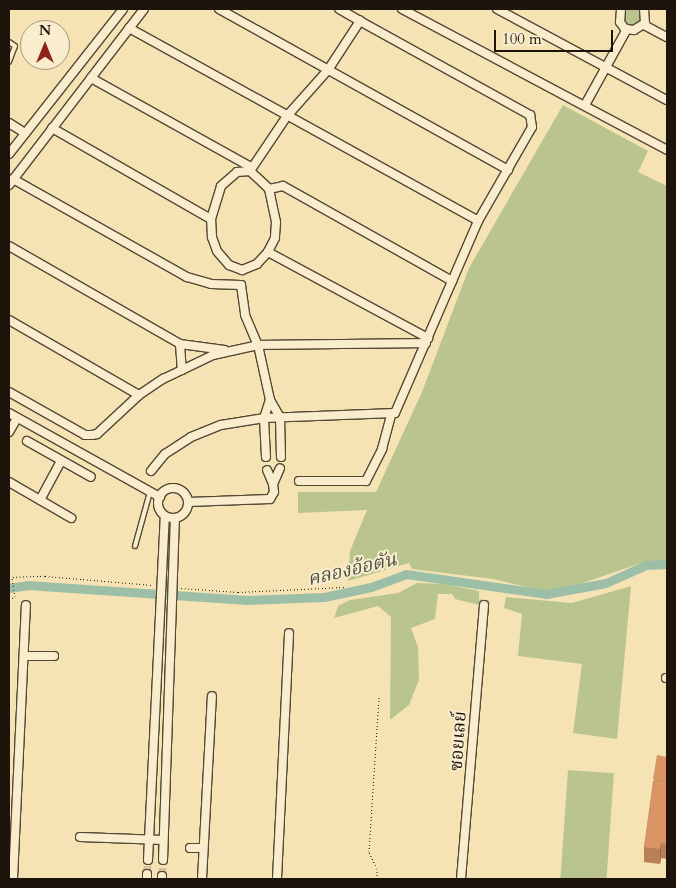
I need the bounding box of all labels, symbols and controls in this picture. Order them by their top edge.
north arrow [20,20,70,70]
scale bar [496,20,615,52]
text: N [39,21,51,40]
text: 100 m [502,29,542,49]
water label: คลองอ้อตัน [305,549,399,591]
street label: ซอยเลย์ [446,710,472,772]

